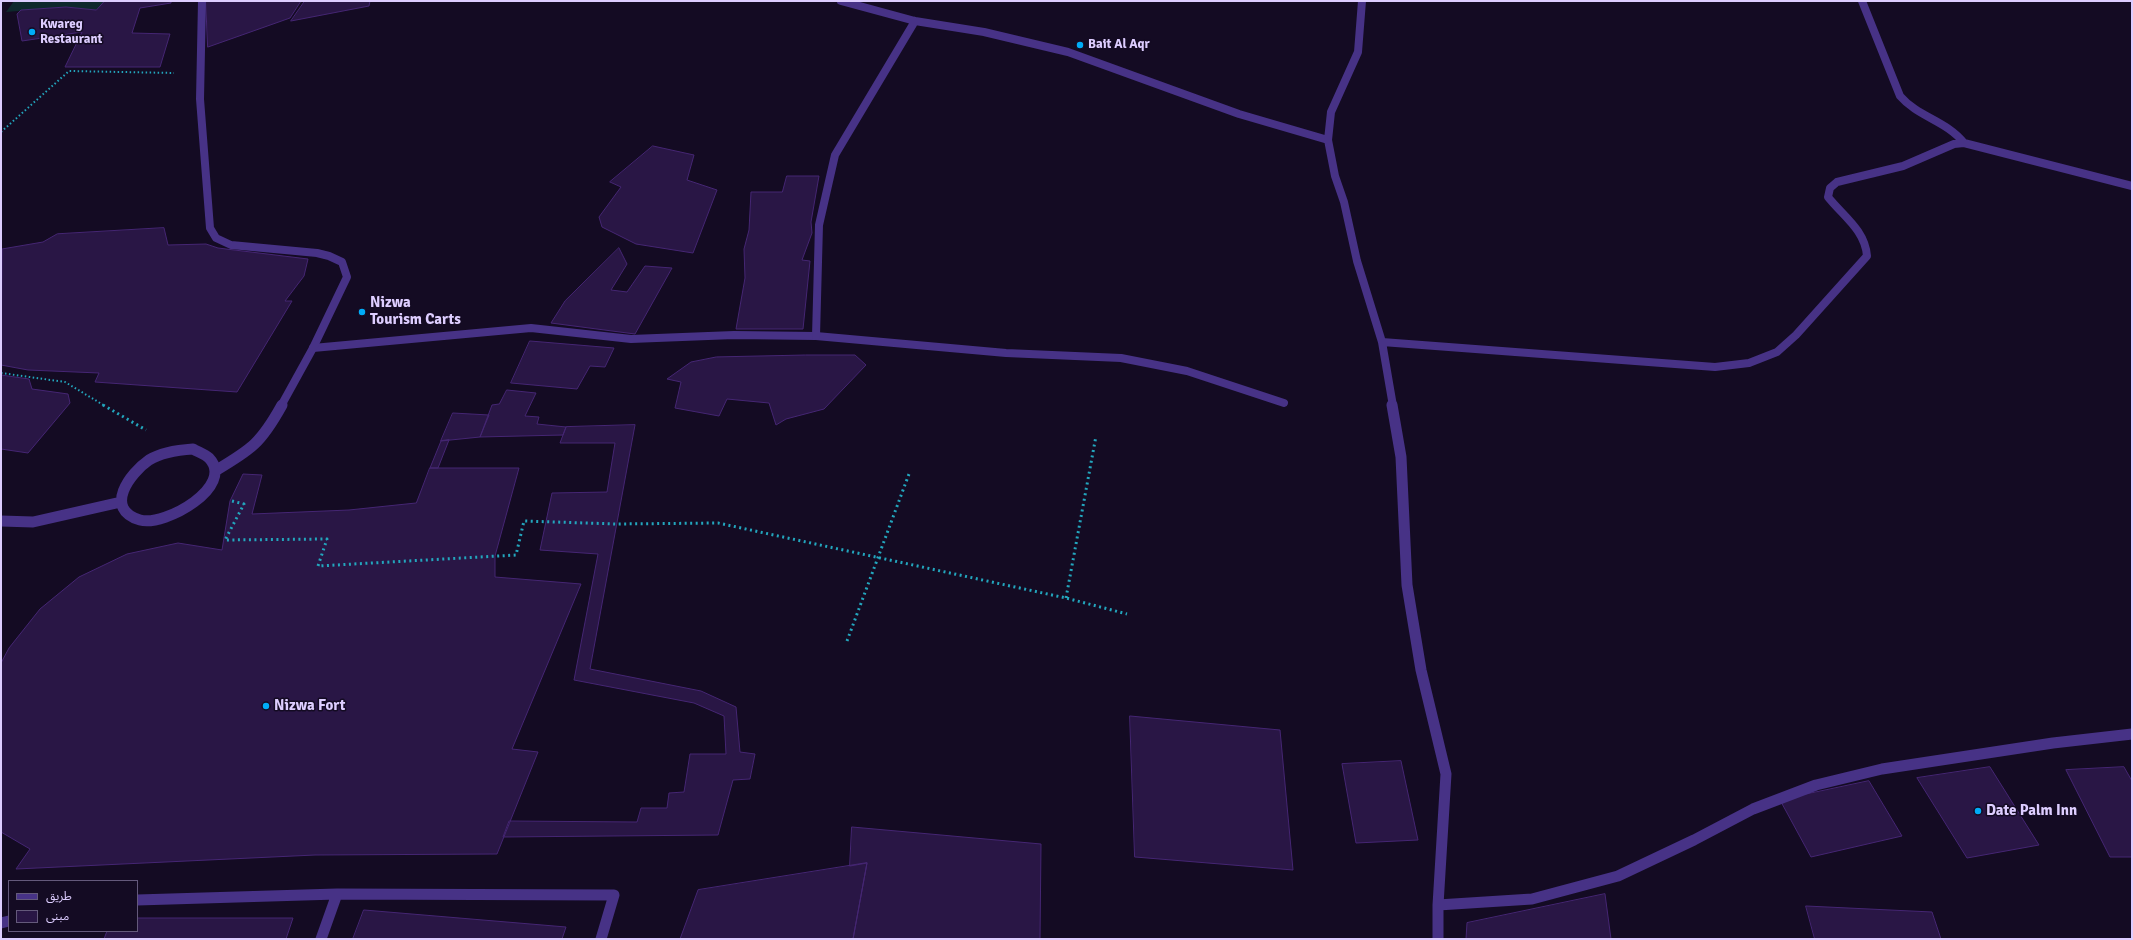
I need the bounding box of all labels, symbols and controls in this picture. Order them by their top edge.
place label: Kwareg Restaurant [40,17,102,48]
marker: Kwareg Restaurant [27,27,37,37]
place label: Bait Al Aqr [1088,37,1150,53]
marker: Bait Al Aqr [1075,40,1085,50]
place label: Nizwa Tourism Carts [370,294,461,329]
marker: Nizwa Tourism Carts [357,307,367,317]
place label: Nizwa Fort [274,697,345,715]
marker: Nizwa Fort [261,701,271,711]
place label: Date Palm Inn [1986,802,2077,820]
marker: Date Palm Inn [1973,806,1983,816]
legend [8,880,138,932]
text: طريق [46,889,72,904]
text: مبنى [46,909,69,924]

